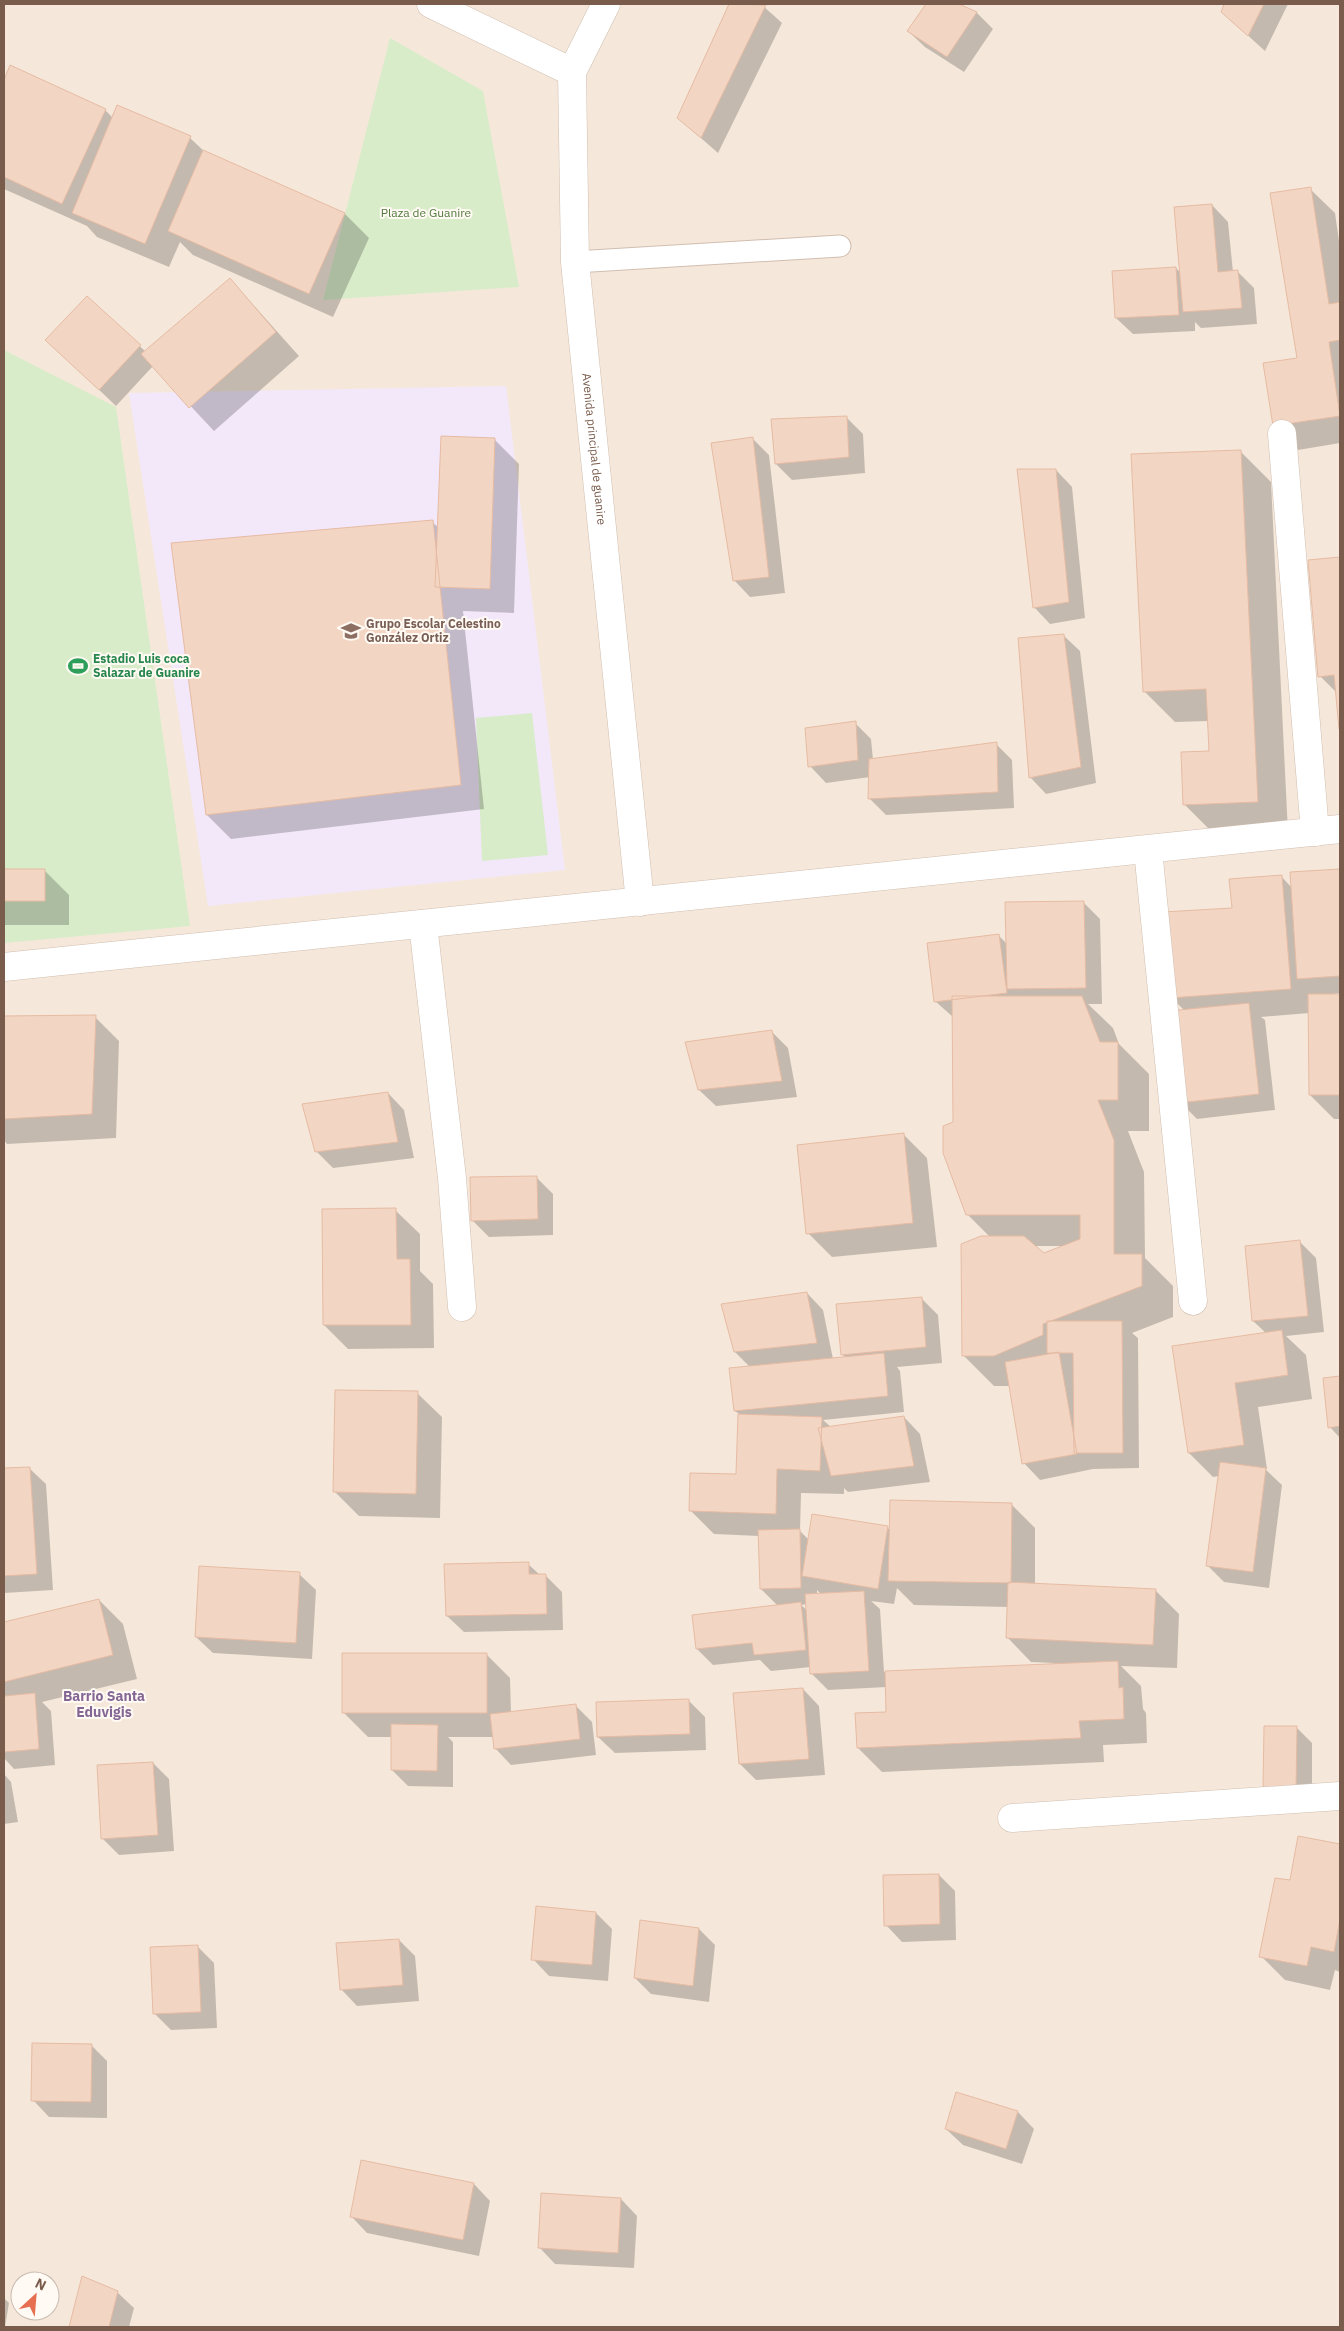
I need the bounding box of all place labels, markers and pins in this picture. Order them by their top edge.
place label: Grupo Escolar Celestino González Ortiz [366,616,501,645]
school or university icon: Grupo Escolar Celestino González Ortiz [340,620,362,642]
place label: Estadio Luis coca Salazar de Guanire [93,651,200,680]
sports icon: Estadio Luis coca Salazar de Guanire [67,655,89,677]

